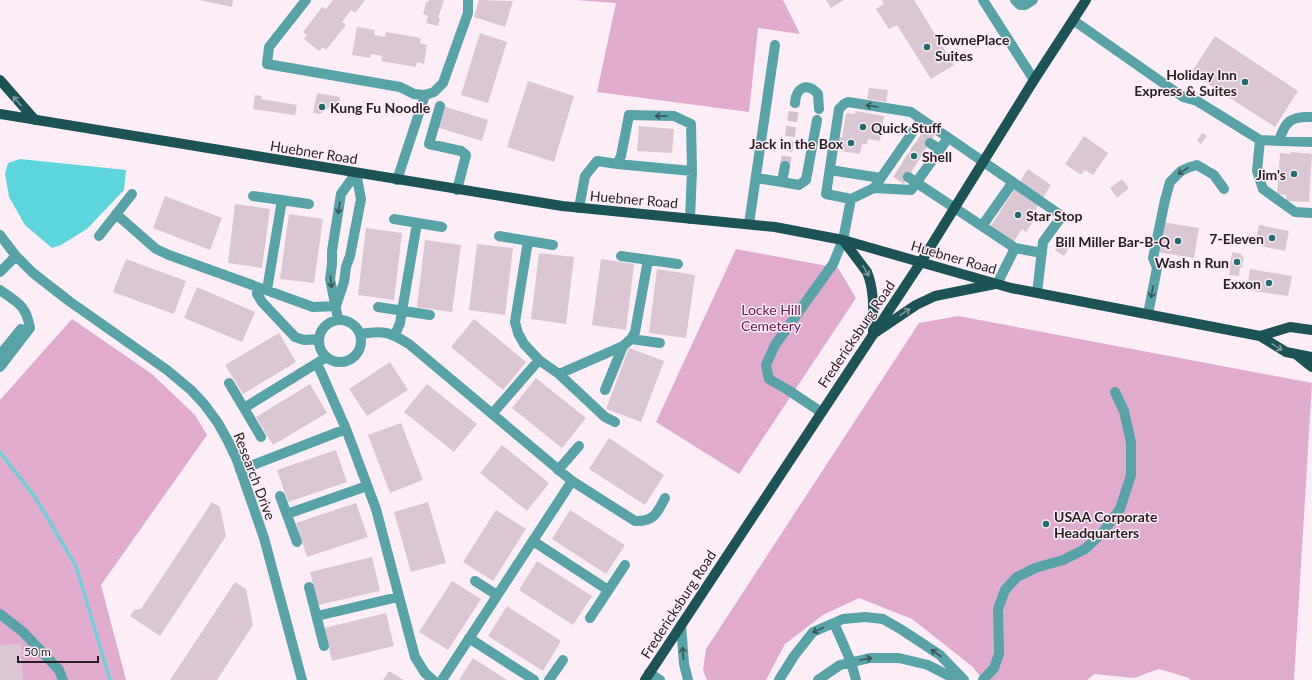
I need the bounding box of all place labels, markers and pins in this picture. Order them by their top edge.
place label: TownePlace Suites [935,31,1010,64]
marker: TownePlace Suites [922,42,932,52]
place label: Holiday Inn Express & Suites [1134,66,1237,99]
marker: Holiday Inn Express & Suites [1240,77,1250,87]
place label: Kung Fu Noodle [330,99,431,116]
marker: Kung Fu Noodle [317,102,327,112]
place label: Quick Stuff [871,119,942,136]
marker: Quick Stuff [858,122,868,132]
place label: Jack in the Box [750,135,844,152]
marker: Jack in the Box [846,138,856,148]
place label: Shell [922,148,952,165]
marker: Shell [909,151,919,161]
place label: Jim's [1256,166,1286,183]
marker: Jim's [1289,169,1299,179]
place label: Star Stop [1026,207,1083,224]
marker: Star Stop [1013,210,1023,220]
place label: 7-Eleven [1209,230,1264,247]
place label: Bill Miller Bar-B-Q [1055,233,1171,250]
marker: 7-Eleven [1267,233,1277,243]
marker: Bill Miller Bar-B-Q [1173,236,1183,246]
place label: Wash n Run [1155,254,1229,271]
marker: Wash n Run [1232,257,1242,267]
place label: Exxon [1223,275,1261,292]
marker: Exxon [1264,278,1274,288]
place label: USAA Corporate Headquarters [1054,508,1158,541]
marker: USAA Corporate Headquarters [1041,519,1051,529]

